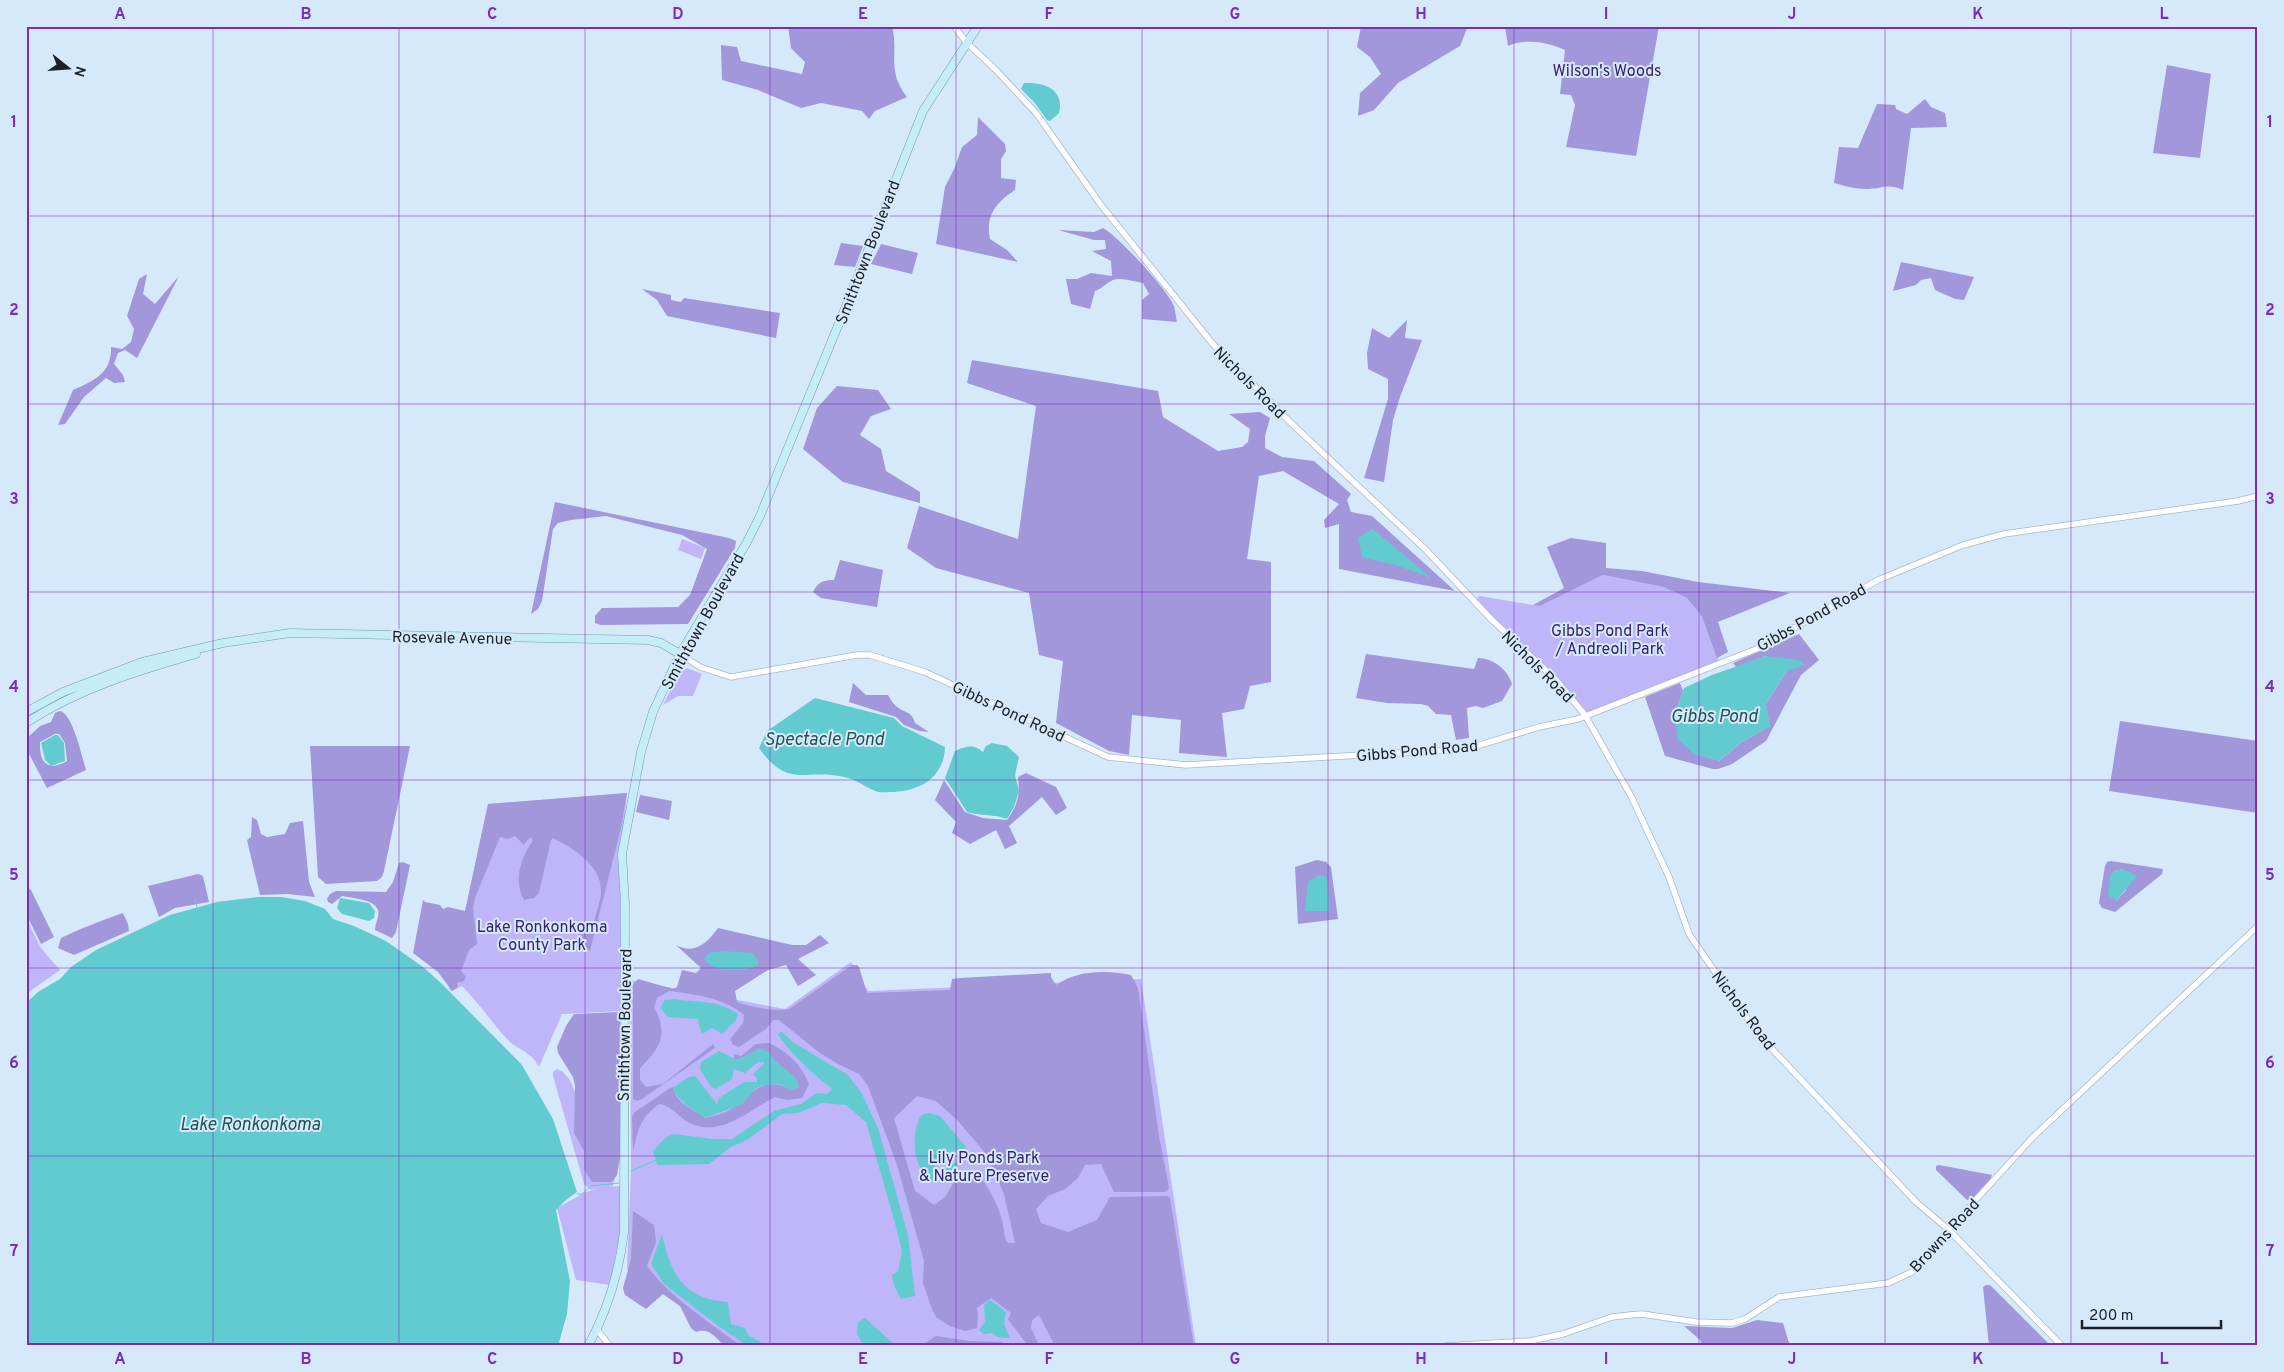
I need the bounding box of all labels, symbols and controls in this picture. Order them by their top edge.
text: A [114,5,126,25]
text: B [300,5,312,25]
text: C [487,5,497,25]
text: D [672,5,684,25]
text: E [858,5,868,25]
text: F [1044,5,1054,25]
text: G [1230,5,1240,25]
text: H [1415,5,1427,25]
text: I [1604,5,1608,25]
text: J [1788,5,1796,25]
text: K [1972,5,1984,25]
text: L [2159,5,2169,25]
north arrow [42,42,92,92]
park label: Wilson's Woods [1552,62,1662,82]
text: N [69,64,89,79]
text: 1 [11,113,17,133]
text: 1 [2267,113,2273,133]
street label: Smithtown Boulevard [832,178,906,328]
text: 2 [9,301,19,321]
text: 2 [2265,301,2275,321]
street label: Nichols Road [1208,343,1289,424]
text: 3 [9,490,19,510]
text: 3 [2265,490,2275,510]
street label: Smithtown Boulevard [658,550,750,694]
street label: Gibbs Pond Road [1754,580,1870,657]
park label: Gibbs Pond Park / Andreoli Park [1551,622,1669,660]
street label: Nichols Road [1496,627,1577,708]
street label: Rosevale Avenue [392,628,512,650]
text: 4 [9,678,19,698]
street label: Gibbs Pond Road [949,678,1068,748]
text: 4 [2265,678,2275,698]
water label: Gibbs Pond [1670,706,1759,729]
water label: Spectacle Pond [764,729,885,752]
street label: Gibbs Pond Road [1355,737,1479,767]
text: 5 [9,866,19,886]
text: 5 [2265,866,2275,886]
park label: Lake Ronkonkoma County Park [477,918,607,956]
street label: Smithtown Boulevard [615,948,637,1102]
street label: Nichols Road [1706,968,1779,1055]
text: 6 [9,1054,19,1074]
text: 6 [2265,1054,2275,1074]
water label: Lake Ronkonkoma [180,1114,321,1137]
park label: Lily Ponds Park & Nature Preserve [919,1149,1049,1187]
street label: Browns Road [1906,1195,1985,1278]
text: 7 [10,1242,18,1262]
text: 7 [2266,1242,2274,1262]
scale bar [2082,1297,2220,1329]
text: 200 m [2089,1307,2134,1326]
text: A [114,1350,126,1370]
text: B [300,1350,312,1370]
text: C [487,1350,497,1370]
text: D [672,1350,684,1370]
text: E [858,1350,868,1370]
text: F [1044,1350,1054,1370]
text: G [1230,1350,1240,1370]
text: H [1415,1350,1427,1370]
text: I [1604,1350,1608,1370]
text: J [1788,1350,1796,1370]
text: K [1972,1350,1984,1370]
text: L [2159,1350,2169,1370]

